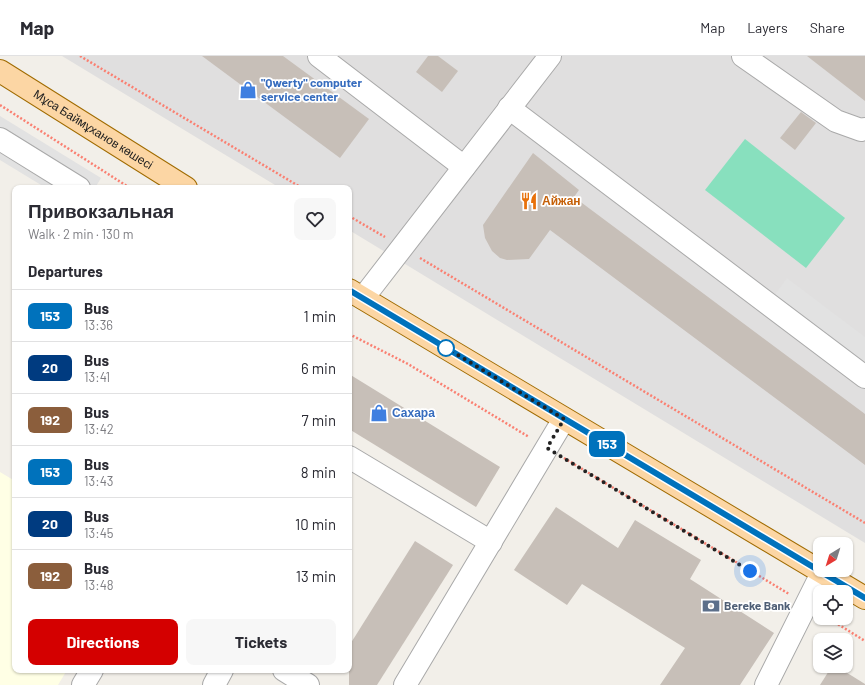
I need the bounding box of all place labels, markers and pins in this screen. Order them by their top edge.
place label: "Qwerty" computer service center [261,75,362,103]
shop icon: "Qwerty" computer service center [238,80,258,100]
restaurant icon: Айжан [519,191,539,211]
place label: Айжан [542,193,581,207]
unlabelled marker [437,339,455,357]
shop icon: Сахара [369,403,389,423]
place label: Сахара [392,405,435,420]
bank icon: Bereke Bank [701,596,721,616]
place label: Bereke Bank [724,598,791,612]

